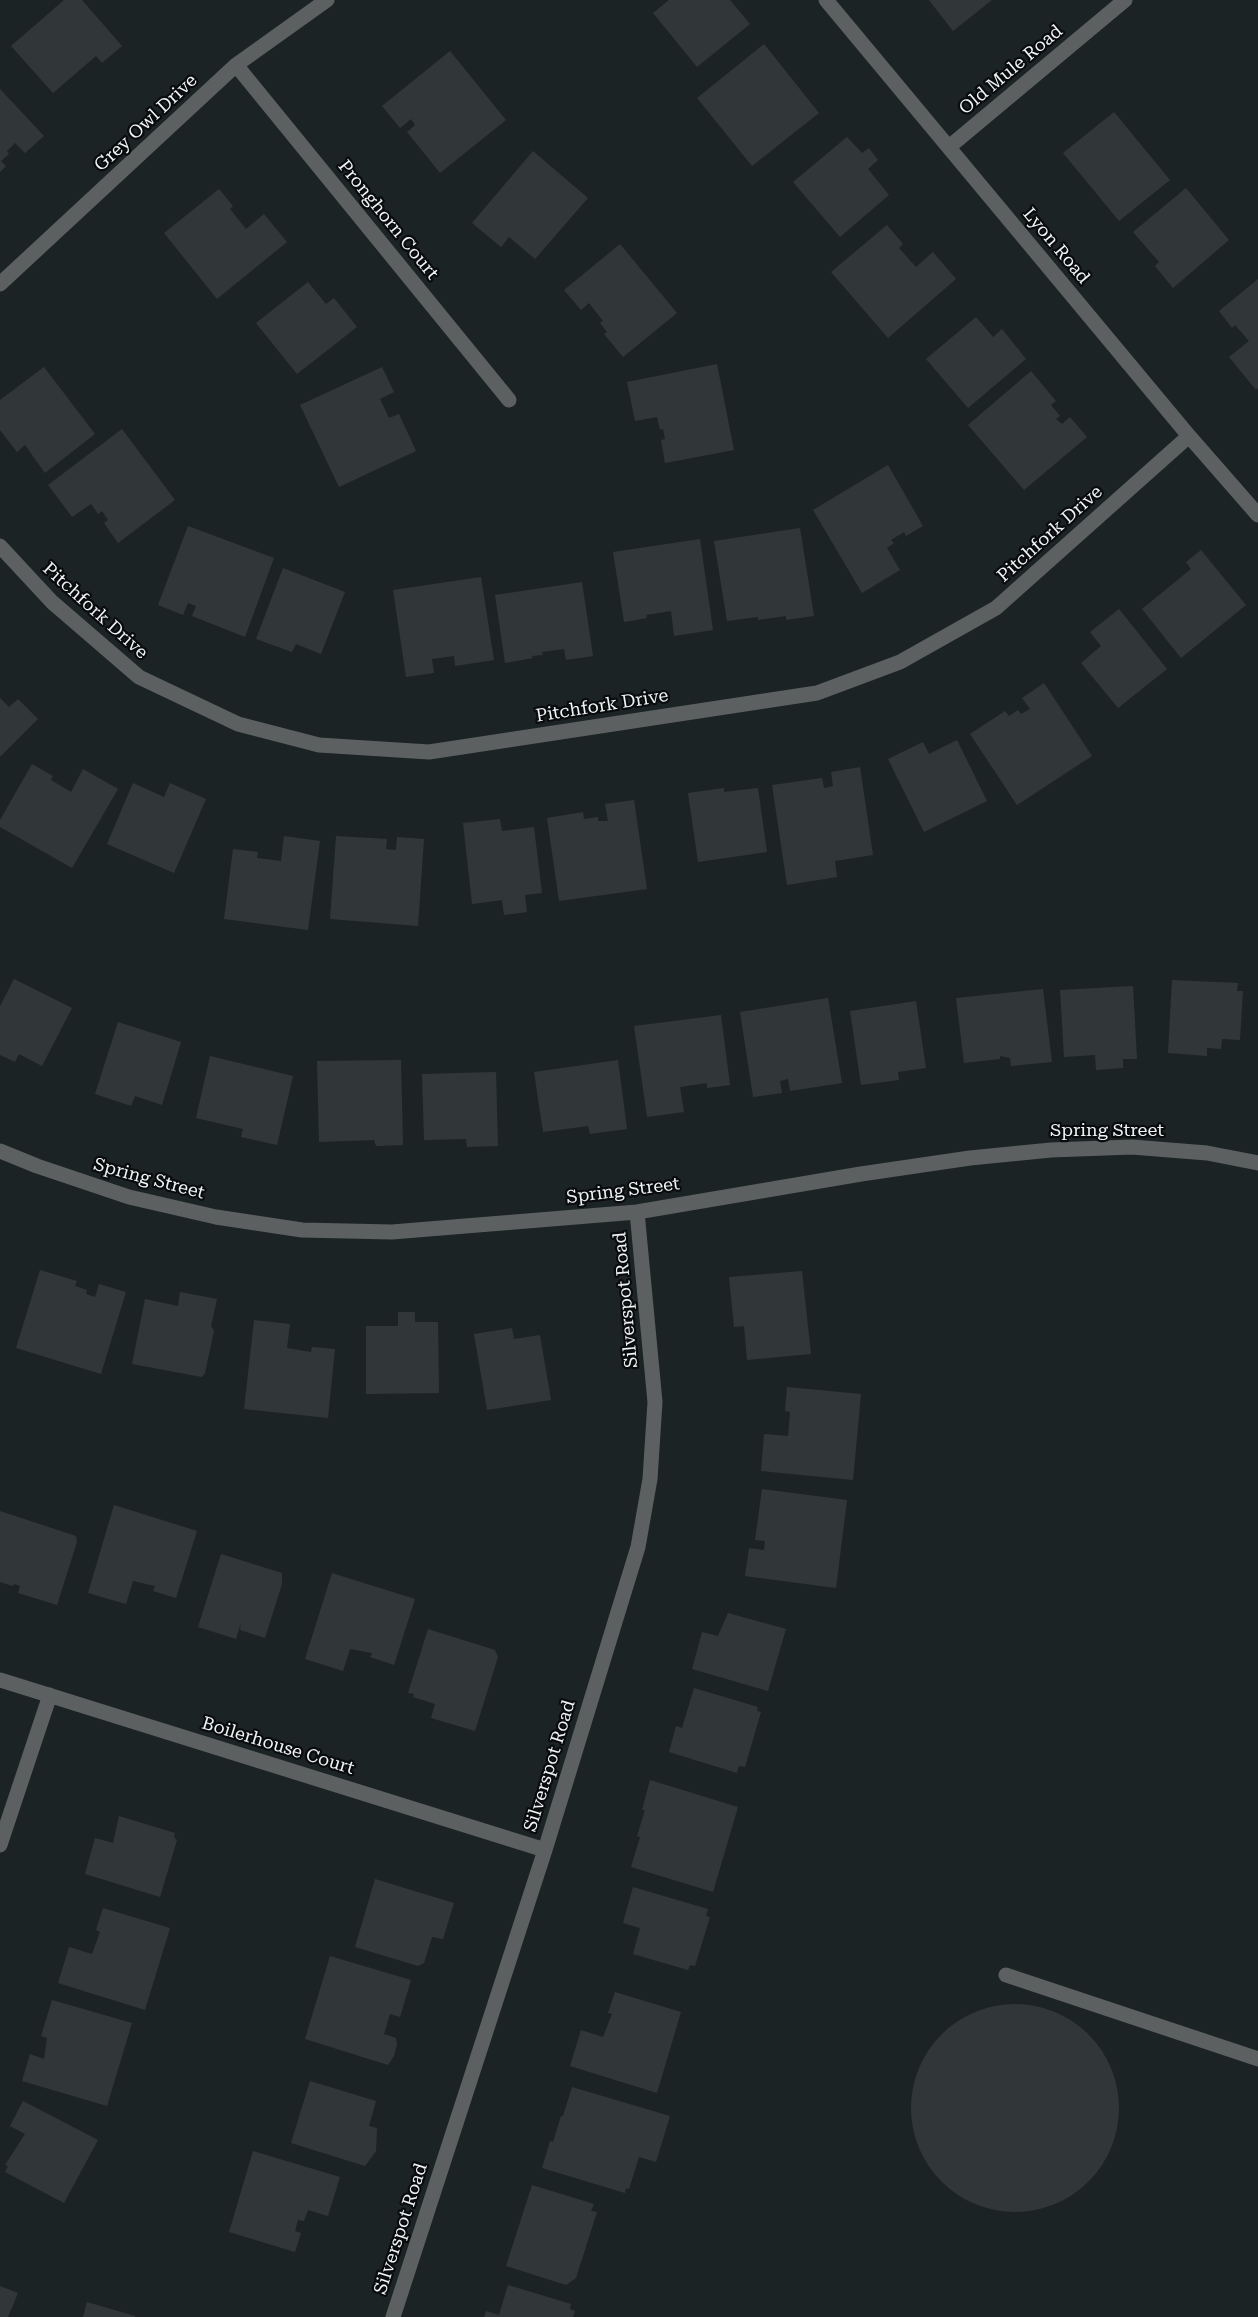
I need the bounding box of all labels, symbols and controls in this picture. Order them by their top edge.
street label: Old Mule Road [955,20,1067,120]
street label: Grey Owl Drive [90,70,202,176]
street label: Pronghorn Court [333,156,443,284]
street label: Lyon Road [1018,204,1094,288]
street label: Pitchfork Drive [993,481,1107,587]
street label: Pitchfork Drive [38,558,152,664]
street label: Pitchfork Drive [534,685,670,727]
street label: Spring Street [1050,1120,1164,1142]
street label: Spring Street [91,1154,207,1204]
street label: Spring Street [565,1173,681,1209]
street label: Silverspot Road [609,1231,643,1369]
street label: Silverspot Road [520,1698,580,1834]
street label: Boilerhouse Court [199,1713,357,1779]
street label: Silverspot Road [370,2161,432,2297]

